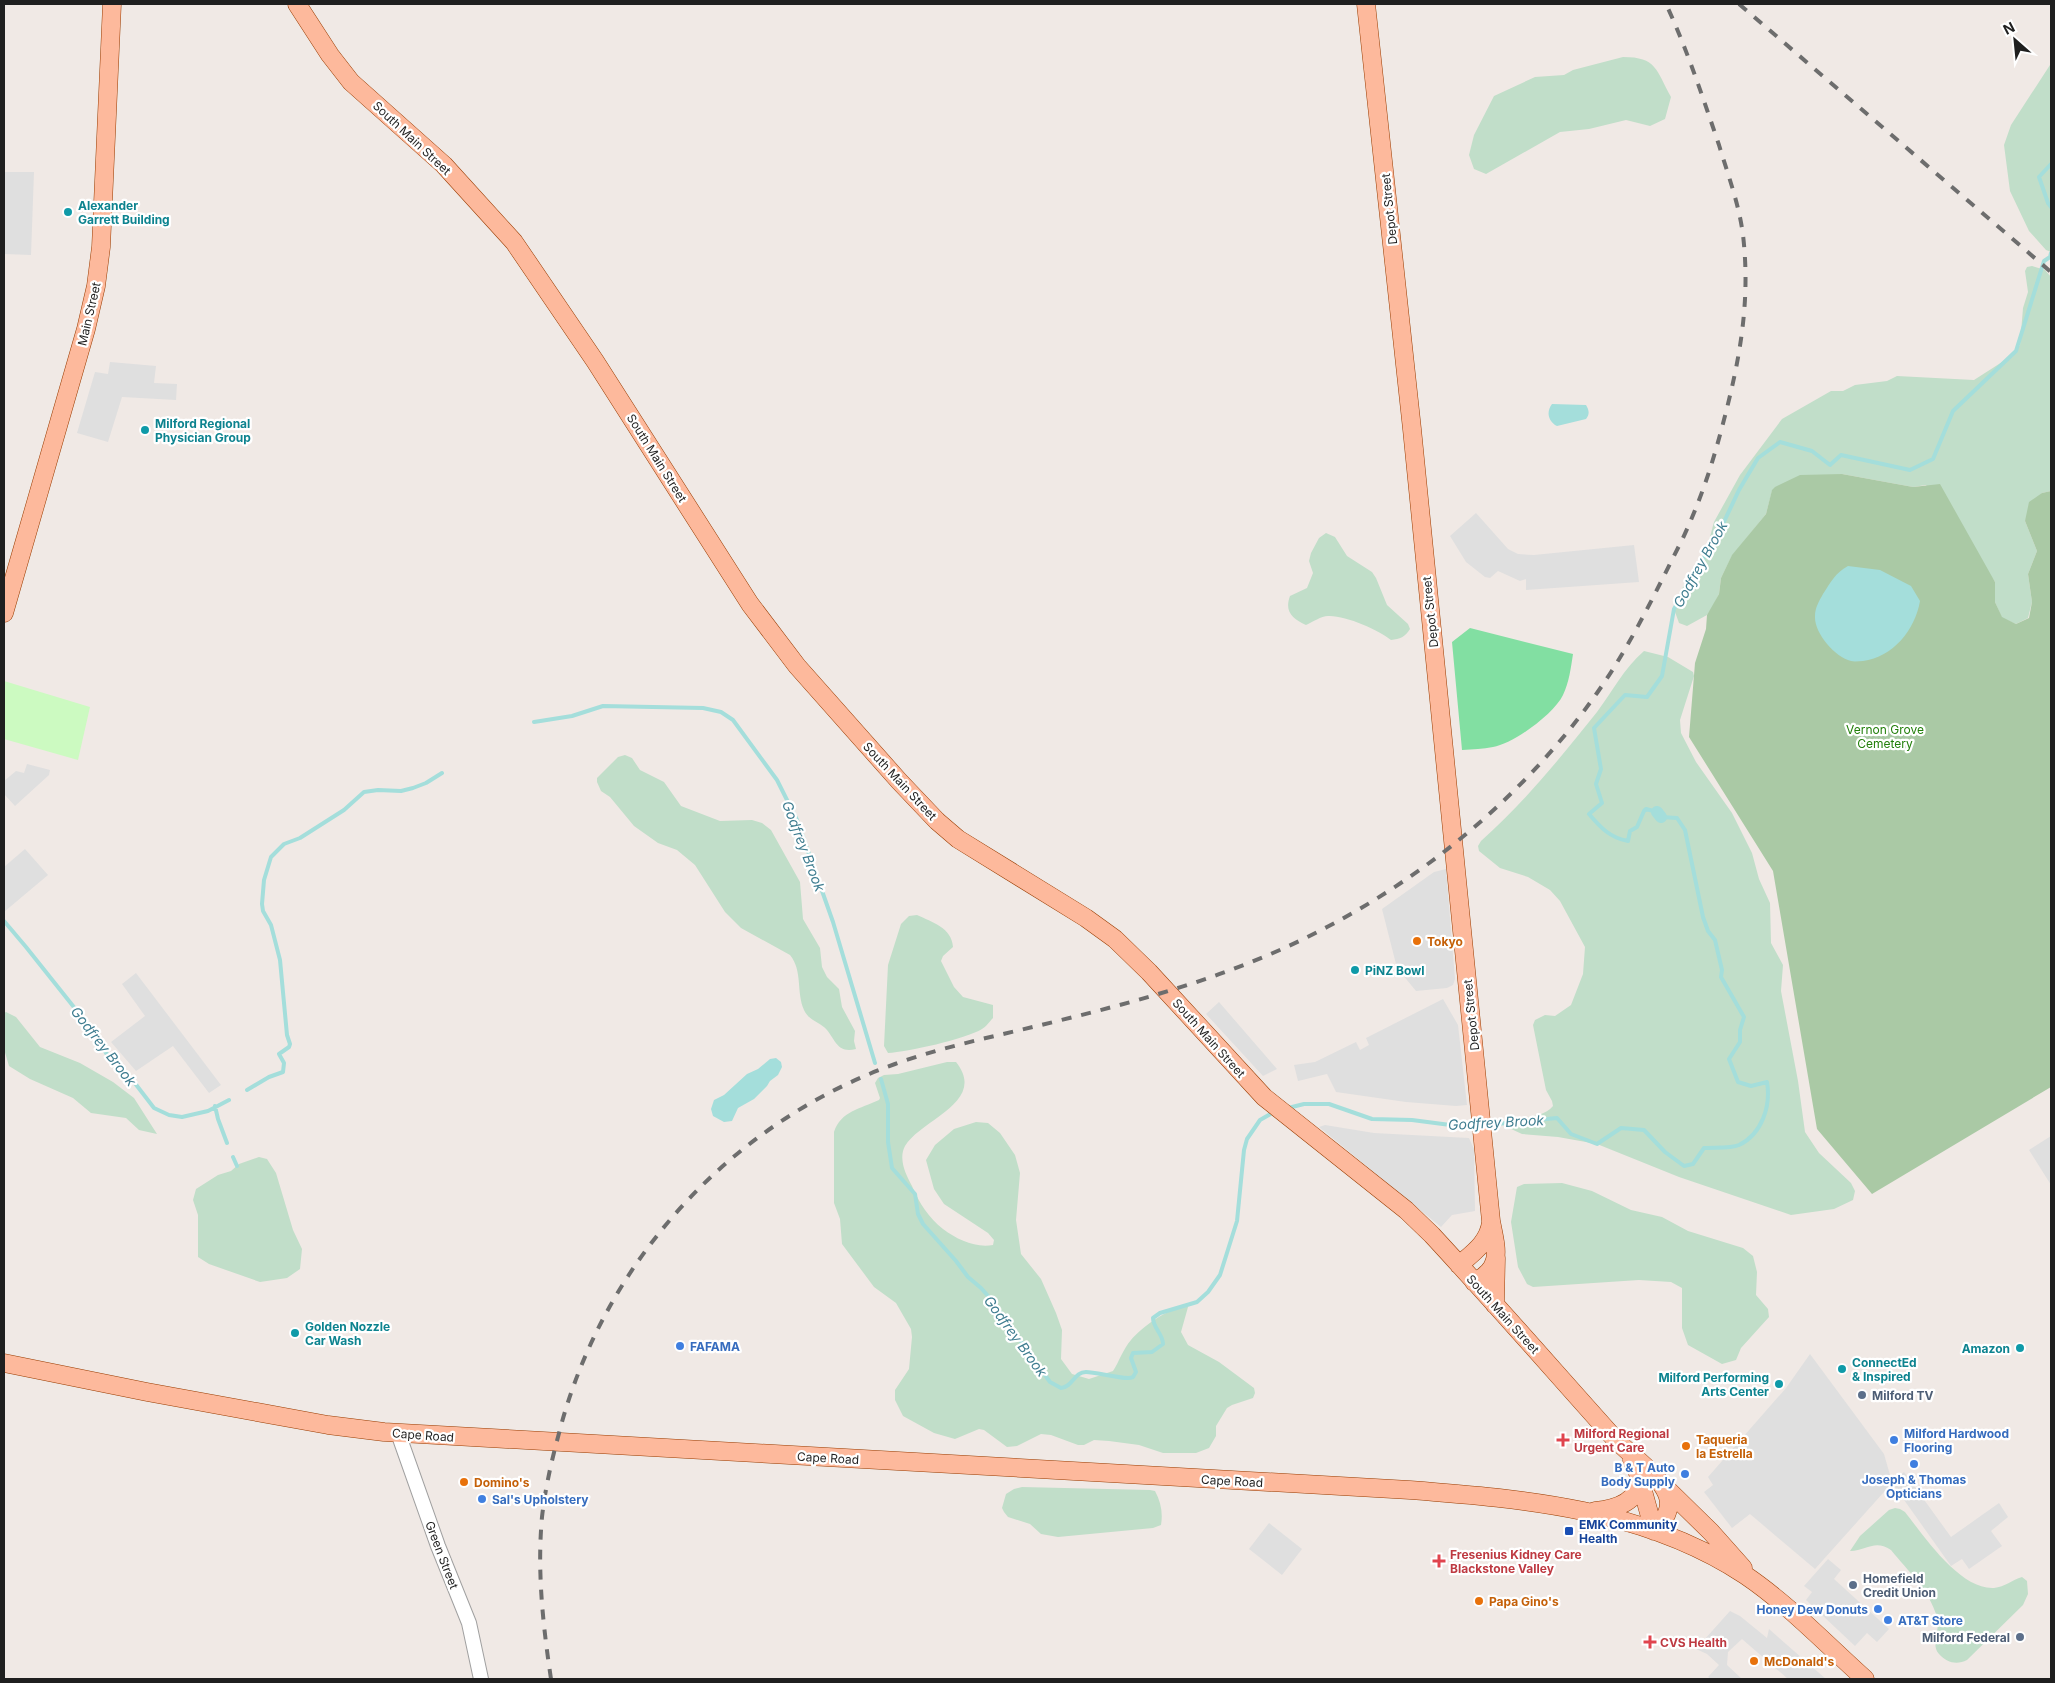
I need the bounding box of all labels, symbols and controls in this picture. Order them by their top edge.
north arrow [1990,15,2040,65]
text: N [2000,18,2017,38]
street label: South Main Street [370,98,454,178]
street label: Depot Street [1378,173,1400,245]
place label: Alexander Garrett Building [78,198,170,227]
marker: Alexander Garrett Building [62,206,74,218]
street label: Main Street [74,281,104,347]
street label: South Main Street [624,411,690,505]
place label: Milford Regional Physician Group [155,416,251,445]
marker: Milford Regional Physician Group [139,424,151,436]
water label: Godfrey Brook [1669,518,1731,610]
street label: Depot Street [1419,576,1441,648]
park label: Vernon Grove Cemetery [1846,722,1924,751]
street label: South Main Street [860,739,940,823]
water label: Godfrey Brook [779,798,829,894]
place label: Tokyo [1427,934,1463,949]
marker: Tokyo [1411,935,1423,947]
place label: PiNZ Bowl [1365,963,1425,978]
marker: PiNZ Bowl [1349,964,1361,976]
street label: Depot Street [1460,979,1482,1051]
street label: South Main Street [1170,995,1248,1081]
water label: Godfrey Brook [68,1003,140,1089]
water label: Godfrey Brook [1448,1111,1545,1133]
street label: South Main Street [1464,1271,1542,1357]
water label: Godfrey Brook [981,1292,1051,1380]
place label: Golden Nozzle Car Wash [305,1319,390,1348]
marker: Golden Nozzle Car Wash [289,1327,301,1339]
place label: FAFAMA [690,1339,740,1354]
marker: FAFAMA [674,1340,686,1352]
place label: Amazon [1962,1341,2010,1356]
marker: Amazon [2014,1342,2026,1354]
place label: ConnectEd & Inspired [1852,1355,1917,1384]
marker: ConnectEd & Inspired [1836,1363,1848,1375]
place label: Milford Performing Arts Center [1658,1370,1769,1399]
marker: Milford Performing Arts Center [1773,1378,1785,1390]
place label: Milford TV [1872,1388,1934,1403]
marker: Milford TV [1856,1389,1868,1401]
street label: Cape Road [391,1425,455,1445]
place label: Milford Regional Urgent Care [1574,1426,1669,1455]
place label: Milford Hardwood Flooring [1904,1426,2009,1455]
place label: Taqueria la Estrella [1696,1432,1753,1461]
marker: Milford Regional Urgent Care [1556,1433,1570,1447]
marker: Milford Hardwood Flooring [1888,1434,1900,1446]
marker: Taqueria la Estrella [1680,1440,1692,1452]
street label: Cape Road [797,1449,859,1467]
marker: Joseph & Thomas Opticians [1908,1458,1920,1470]
place label: B & T Auto Body Supply [1601,1460,1676,1489]
marker: B & T Auto Body Supply [1679,1468,1691,1480]
street label: Cape Road [1201,1472,1263,1490]
place label: Joseph & Thomas Opticians [1862,1472,1967,1501]
place label: Domino's [474,1475,530,1490]
marker: Domino's [458,1476,470,1488]
place label: Sal's Upholstery [492,1492,589,1507]
marker: Sal's Upholstery [476,1493,488,1505]
place label: EMK Community Health [1579,1517,1678,1546]
street label: Green Street [422,1519,462,1591]
marker: EMK Community Health [1563,1525,1575,1537]
place label: Fresenius Kidney Care Blackstone Valley [1450,1547,1582,1576]
marker: Fresenius Kidney Care Blackstone Valley [1432,1554,1446,1568]
place label: Homefield Credit Union [1863,1571,1936,1600]
marker: Homefield Credit Union [1847,1579,1859,1591]
place label: Papa Gino's [1489,1594,1559,1609]
marker: Papa Gino's [1473,1595,1485,1607]
place label: Honey Dew Donuts [1757,1602,1868,1617]
marker: Honey Dew Donuts [1872,1603,1884,1615]
place label: AT&T Store [1898,1613,1963,1628]
marker: AT&T Store [1882,1614,1894,1626]
place label: Milford Federal [1922,1630,2010,1645]
marker: Milford Federal [2014,1631,2026,1643]
place label: CVS Health [1660,1635,1727,1650]
marker: CVS Health [1644,1636,1656,1648]
place label: McDonald's [1764,1654,1834,1669]
marker: McDonald's [1748,1655,1760,1667]

